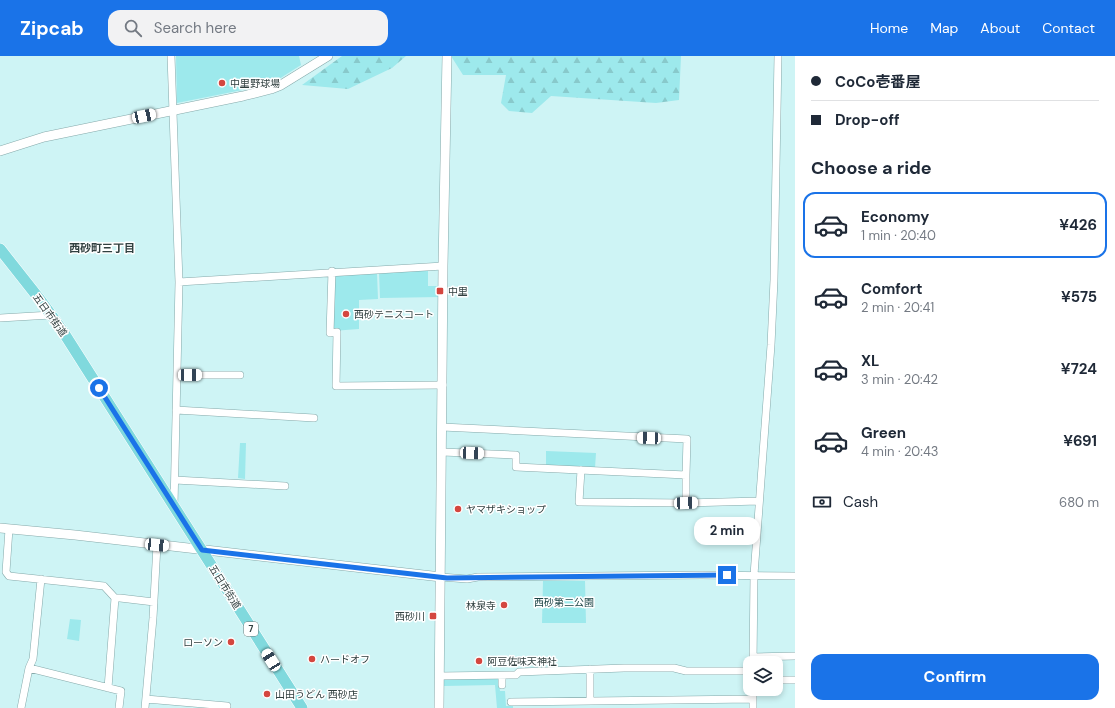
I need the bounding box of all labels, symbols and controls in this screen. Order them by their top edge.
search box [108,10,388,46]
text: Zipcab [20,16,84,41]
icon: search [122,17,144,39]
text: Search here [154,18,237,38]
text: Home [870,19,908,37]
text: Map [930,19,958,37]
text: About [980,19,1020,37]
text: Contact [1042,19,1095,37]
text: CoCo壱番屋 [835,72,920,92]
place label: 中里野球場 [230,77,280,90]
marker: 中里野球場 [217,78,227,88]
car [131,108,157,124]
text: Drop-off [835,110,900,130]
text: Choose a ride [811,156,932,180]
icon: car [813,207,849,243]
text: Economy [861,207,929,227]
text: ¥426 [1059,215,1097,235]
text: 1 min · 20:40 [861,227,936,244]
district label: 西砂町三丁目 [69,241,135,255]
icon: car [813,279,849,315]
text: Comfort [861,279,922,299]
place label: 中里 [448,285,468,298]
marker: 中里 [435,286,445,296]
text: ¥575 [1061,287,1097,307]
street label: 五日市街道 [30,291,70,339]
text: 2 min · 20:41 [861,299,934,316]
place label: 西砂テニスコート [354,308,434,321]
marker: 西砂テニスコート [341,309,351,319]
icon: car [813,351,849,387]
text: XL [861,351,879,371]
text: ¥724 [1061,359,1097,379]
car [178,369,202,381]
text: 3 min · 20:42 [861,371,938,388]
route start [90,379,108,397]
icon: car [813,423,849,459]
text: Green [861,423,906,443]
text: ¥691 [1063,431,1097,451]
car [637,432,661,444]
text: 4 min · 20:43 [861,443,938,460]
car [460,447,484,459]
icon: cash [811,491,833,513]
text: Cash [843,492,878,512]
text: 680 m [1059,494,1099,511]
car [674,497,698,509]
place label: ヤマザキショップ [466,503,546,516]
marker: ヤマザキショップ [453,504,463,514]
callout: 2 min [694,517,760,545]
text: 2 min [710,522,744,539]
car [144,538,170,552]
street label: 五日市街道 [206,562,244,612]
route end [718,566,736,584]
park label: 西砂第二公園 [534,596,594,609]
place label: 林泉寺 [466,599,496,612]
marker: 林泉寺 [499,600,509,610]
place label: 西砂川 [395,610,425,623]
marker: 西砂川 [428,611,438,621]
road number: 7 [244,622,258,636]
place label: ローソン [183,636,223,649]
marker: ローソン [226,637,236,647]
car [260,647,282,673]
place label: ハードオフ [320,653,370,666]
marker: ハードオフ [307,654,317,664]
button: Confirm [811,654,1099,700]
place label: 阿豆佐味天神社 [487,655,557,668]
marker: 阿豆佐味天神社 [474,656,484,666]
map controls [743,656,783,696]
button: layers [743,656,783,696]
place label: 山田うどん 西砂店 [275,688,358,701]
marker: 山田うどん 西砂店 [262,689,272,699]

